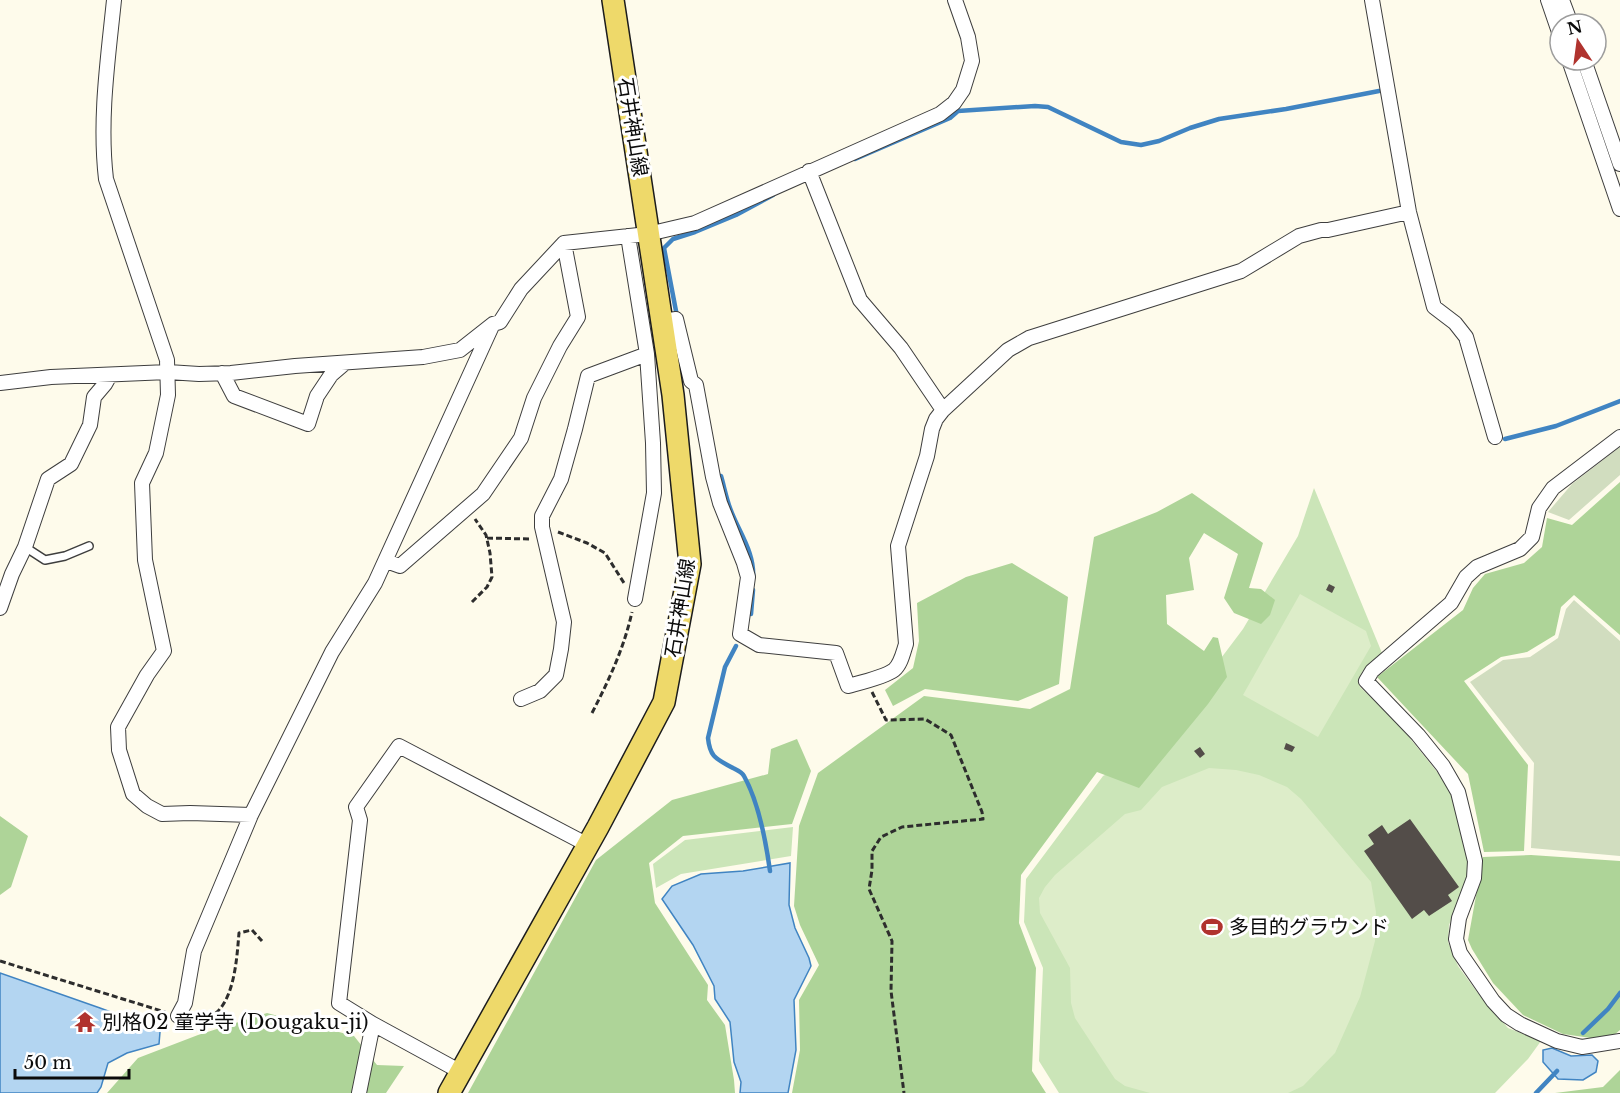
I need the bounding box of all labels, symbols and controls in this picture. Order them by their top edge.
north arrow [1548,12,1608,72]
text: N [1565,16,1584,39]
street label: 石井神山線 [613,76,653,178]
street label: 石井神山線 [660,557,700,659]
sports icon: 多目的グラウンド [1200,915,1224,939]
place label: 多目的グラウンド [1229,915,1389,939]
temple icon: 別格02 童学寺 (Dougaku-ji) [73,1010,97,1034]
place label: 別格02 童学寺 (Dougaku-ji) [102,1010,368,1034]
scale bar [15,1042,129,1080]
text: 50 m [24,1052,72,1074]

